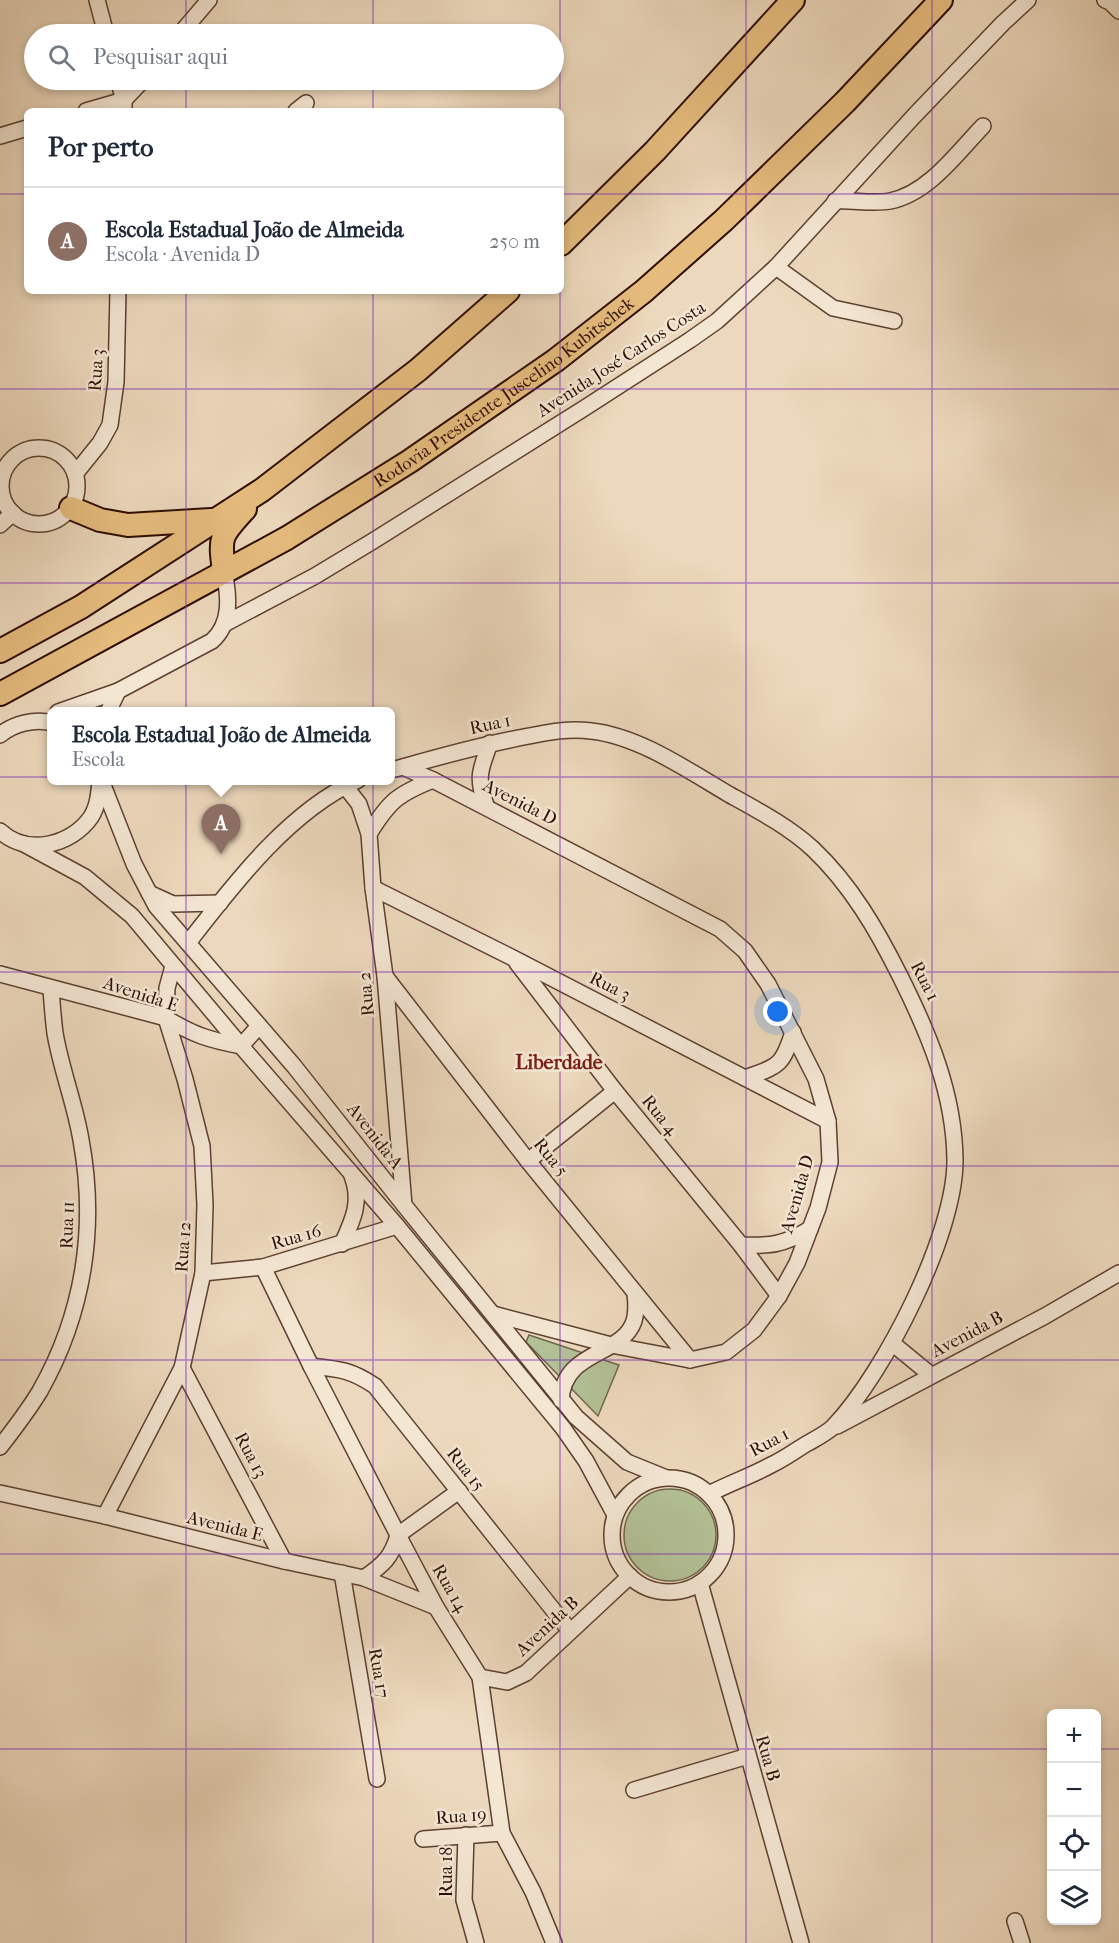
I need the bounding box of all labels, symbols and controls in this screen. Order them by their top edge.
search box [24,24,564,90]
icon: search [45,41,78,74]
text: Pesquisar aqui [93,44,228,70]
text: Por perto [48,132,153,163]
text: Escola Estadual João de Almeida [105,217,404,243]
text: A [61,230,74,253]
text: 250 m [489,230,540,253]
text: Escola · Avenida D [105,243,260,266]
street label: Rodovia Presidente Juscelino Kubitschek [370,292,639,492]
street label: Avenida José Carlos Costa [532,297,710,422]
street label: Rua 3 [85,348,108,392]
popup [47,707,395,785]
street label: Rua 1 [468,710,513,739]
text: Escola Estadual João de Almeida [72,722,370,748]
text: Escola [72,748,125,771]
street label: Avenida D [478,774,560,830]
pin: A [202,804,240,854]
street label: Rua 1 [906,958,943,1005]
street label: Rua 3 [586,967,633,1005]
street label: Rua 2 [354,971,379,1017]
street label: Avenida E [100,972,181,1016]
your location [763,997,792,1026]
district label: Liberdade [515,1051,603,1074]
street label: Rua 4 [637,1091,682,1140]
street label: Avenida A [342,1098,407,1174]
street label: Rua 5 [529,1134,572,1181]
street label: Avenida D [776,1153,819,1237]
street label: Rua 11 [56,1201,79,1249]
street label: Rua 16 [269,1220,324,1255]
street label: Rua 12 [171,1221,196,1273]
street label: Avenida B [927,1307,1007,1363]
street label: Rua 1 [746,1423,793,1461]
street label: Rua 13 [230,1429,271,1482]
street label: Rua 15 [442,1443,489,1495]
street label: Avenida E [184,1507,265,1546]
street label: Rua 14 [427,1560,472,1616]
street label: Avenida B [511,1592,583,1661]
street label: Rua 17 [364,1647,393,1700]
map controls [1047,1709,1101,1925]
button: + [1047,1709,1101,1763]
street label: Rua B [751,1733,784,1784]
button: − [1047,1763,1101,1817]
street label: Rua 19 [435,1804,487,1829]
button: locate [1047,1817,1101,1871]
street label: Rua 18 [436,1847,457,1897]
button: layers [1047,1871,1101,1925]

